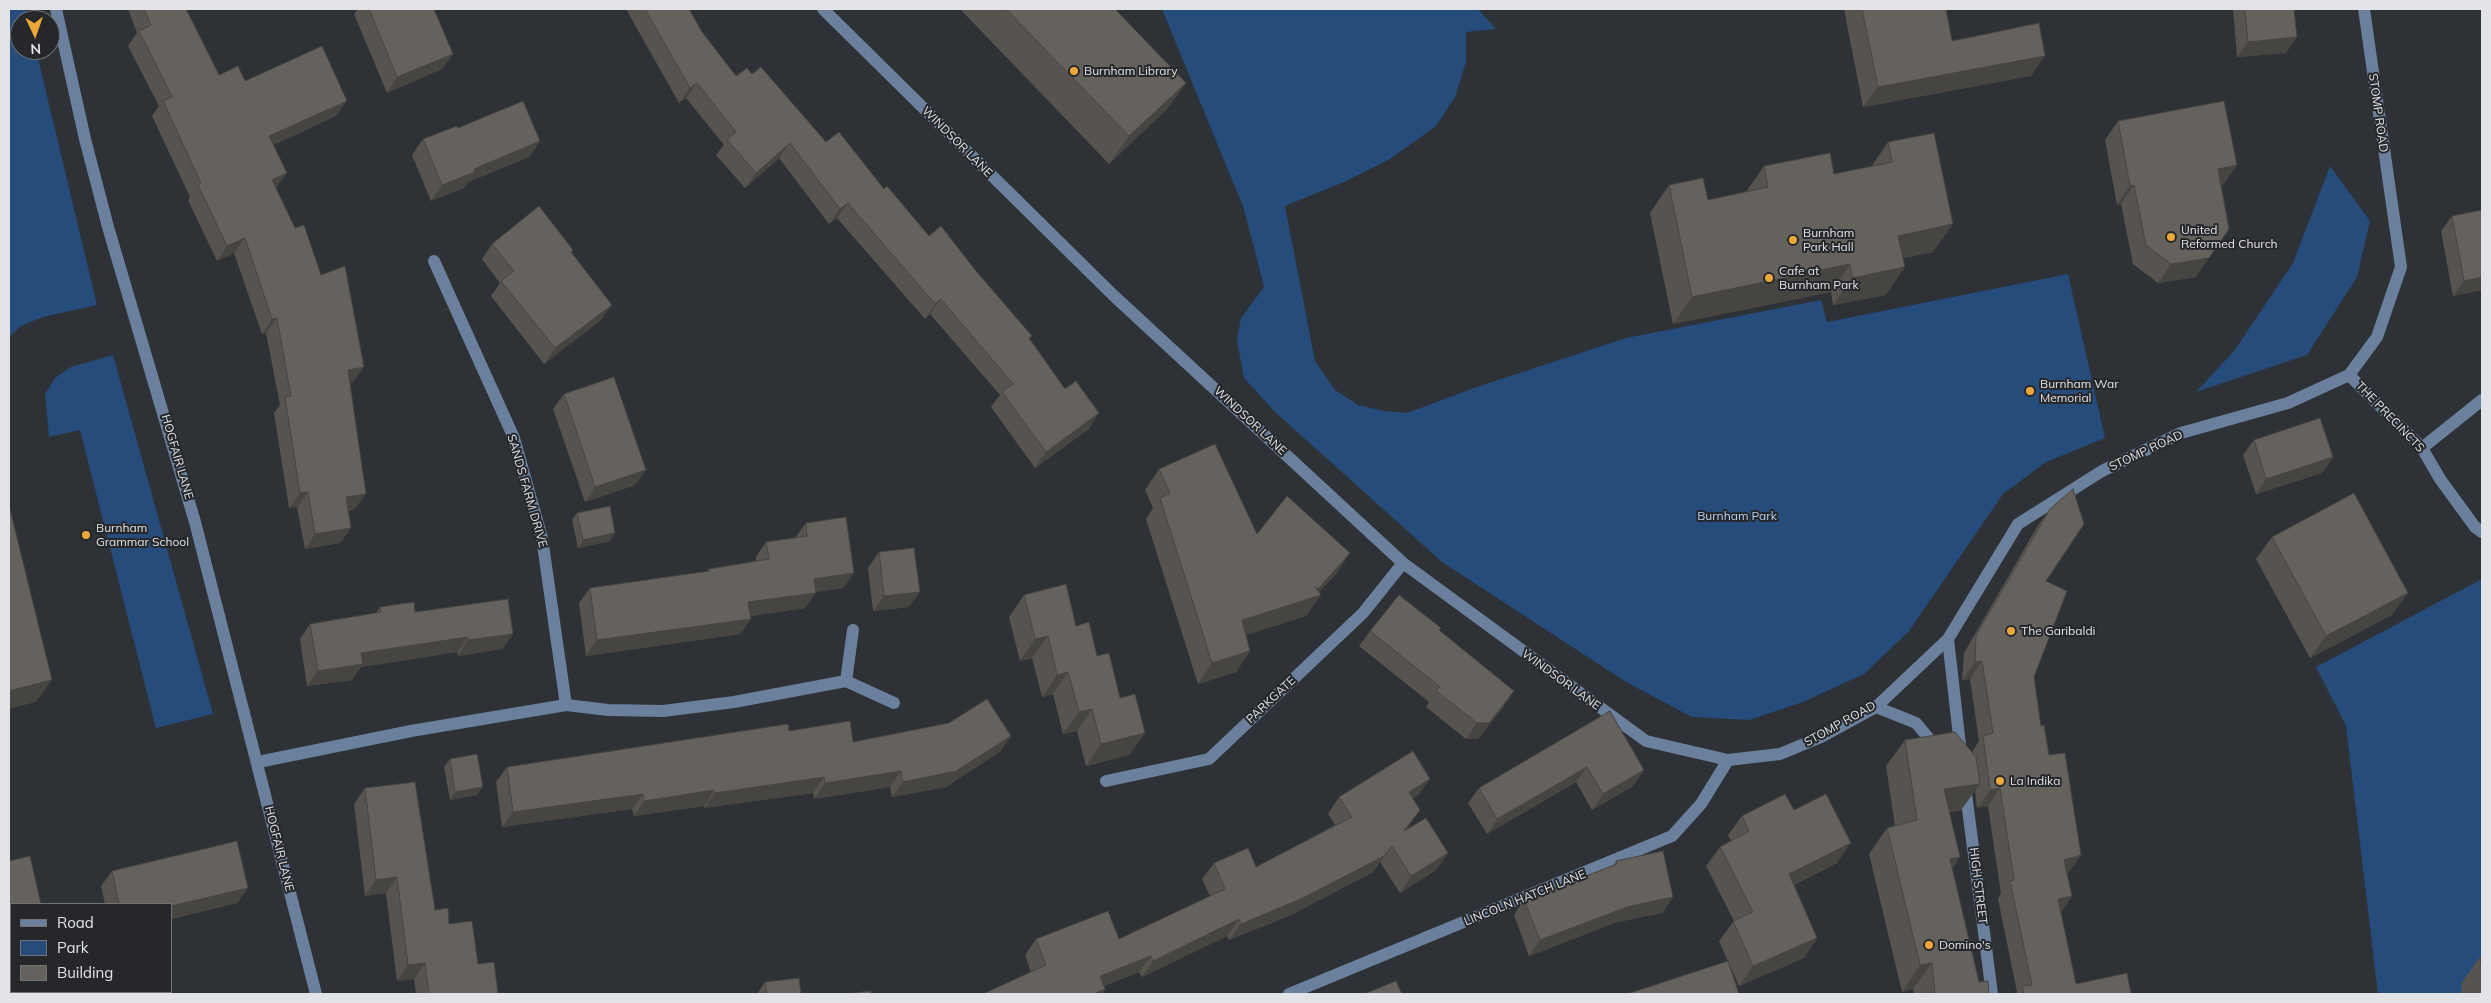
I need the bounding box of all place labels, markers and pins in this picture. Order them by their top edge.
place label: Burnham Library [1084,64,1178,78]
marker: Burnham Library [1068,65,1080,77]
place label: United Reformed Church [2181,223,2278,251]
place label: Burnham Park Hall [1803,226,1854,254]
marker: United Reformed Church [2165,231,2177,243]
marker: Burnham Park Hall [1787,234,1799,246]
place label: Cafe at Burnham Park [1779,264,1859,292]
marker: Cafe at Burnham Park [1763,272,1775,284]
place label: Burnham War Memorial [2040,377,2119,405]
marker: Burnham War Memorial [2024,385,2036,397]
place label: Burnham Grammar School [96,521,189,549]
marker: Burnham Grammar School [80,529,92,541]
place label: The Garibaldi [2021,624,2095,638]
marker: The Garibaldi [2005,625,2017,637]
place label: La Indika [2010,774,2060,788]
marker: La Indika [1994,775,2006,787]
place label: Domino's [1939,938,1991,952]
marker: Domino's [1923,939,1935,951]

